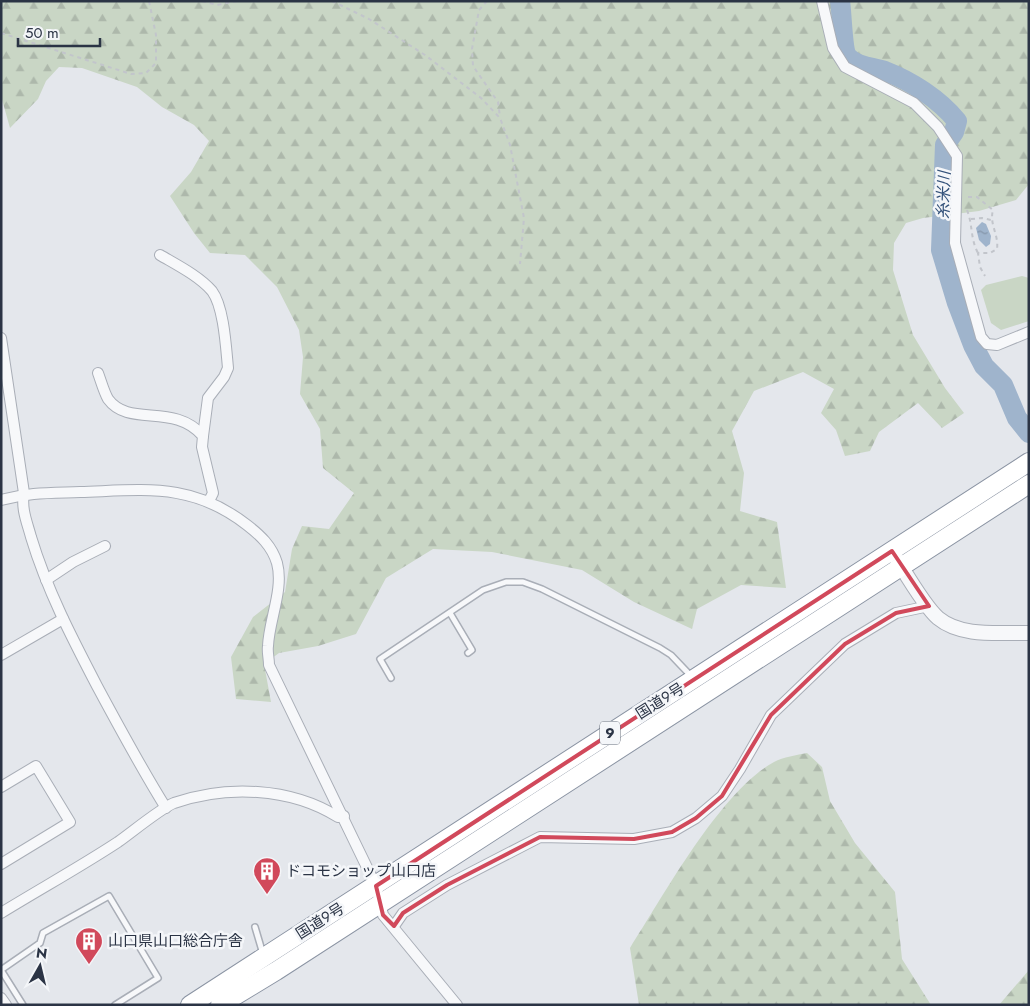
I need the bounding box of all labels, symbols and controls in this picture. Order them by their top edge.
scale bar [18,15,100,47]
text: 50 m [25,22,59,44]
water label: 糸米川 [931,169,956,219]
street label: 国道9号 [631,677,689,725]
road number: 9 [600,721,620,744]
building icon: ドコモショップ山口店 [252,856,282,895]
place label: ドコモショップ山口店 [286,860,436,882]
street label: 国道9号 [291,897,349,945]
building icon: 山口県山口総合庁舎 [74,926,104,965]
place label: 山口県山口総合庁舎 [108,930,243,952]
north arrow [15,941,65,991]
text: N [35,942,49,964]

